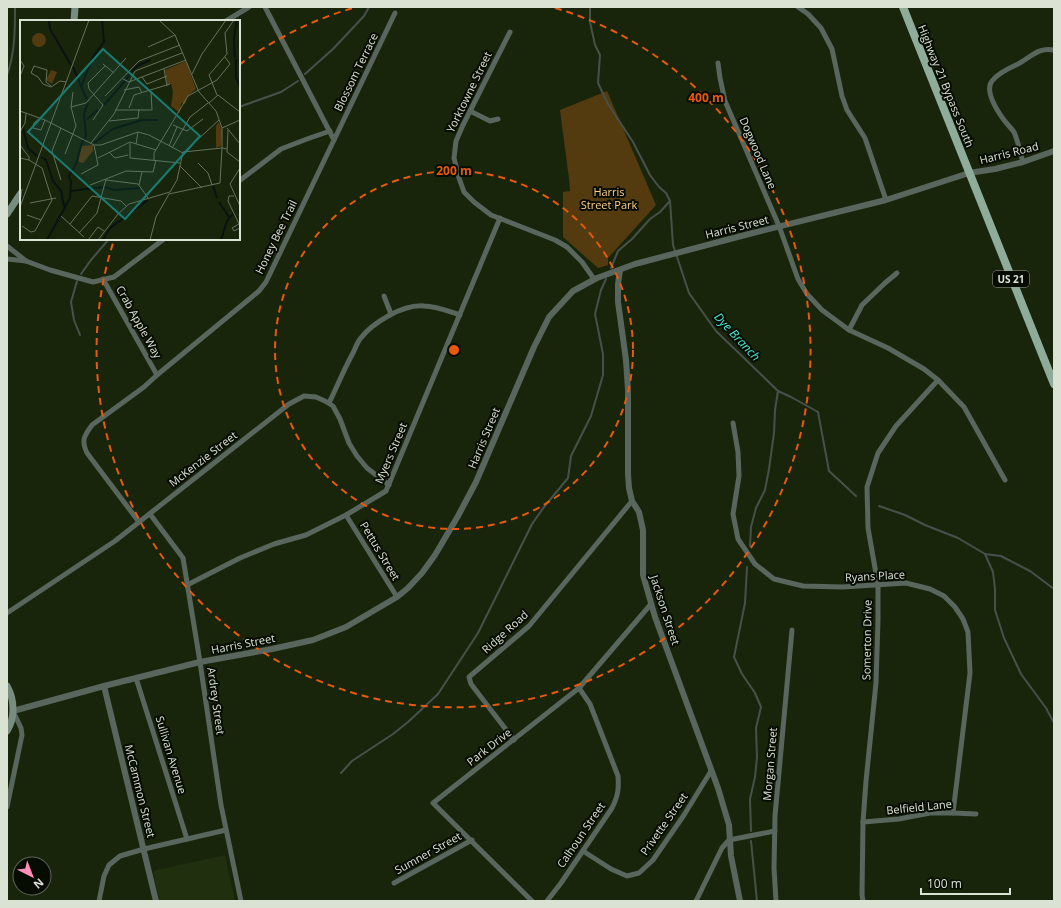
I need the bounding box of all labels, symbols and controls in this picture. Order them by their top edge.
inset map [20,20,240,240]
street label: Highway 21 Bypass South [915,22,978,149]
street label: Blossom Terrace [330,30,381,113]
street label: Yorktowne Street [442,49,495,135]
text: 400 m [688,89,724,106]
street label: Dogwood Lane [737,115,780,191]
street label: Harris Road [978,138,1040,167]
text: 200 m [436,162,472,179]
park label: Harris Street Park [581,184,638,212]
street label: Honey Bee Trail [251,197,300,276]
street label: Harris Street [704,211,770,242]
road number: US 21 [993,271,1029,287]
street label: Crab Apple Way [113,283,166,361]
water label: Dye Branch [710,309,764,365]
centre of rings [447,343,461,357]
street label: Harris Street [464,405,503,471]
street label: Myers Street [371,420,410,486]
street label: McKenzie Street [166,427,240,490]
street label: Pettus Street [357,518,404,583]
street label: Ryans Place [845,566,905,585]
street label: Jackson Street [647,572,684,647]
street label: Somerton Drive [858,600,875,680]
street label: Ridge Road [478,607,531,656]
street label: Harris Street [210,630,276,657]
street label: Ardrey Street [204,666,229,736]
street label: Sullivan Avenue [153,714,190,796]
street label: Park Drive [463,724,514,769]
street label: Morgan Street [759,727,780,801]
street label: McCammon Street [122,743,159,839]
street label: Privette Street [636,789,691,858]
street label: Belfield Lane [885,796,952,817]
street label: Calhoun Street [553,799,608,871]
street label: Sumner Street [392,828,464,877]
north arrow [12,856,52,896]
scale bar [921,870,1010,896]
text: N [31,875,47,892]
text: 100 m [927,875,962,892]

